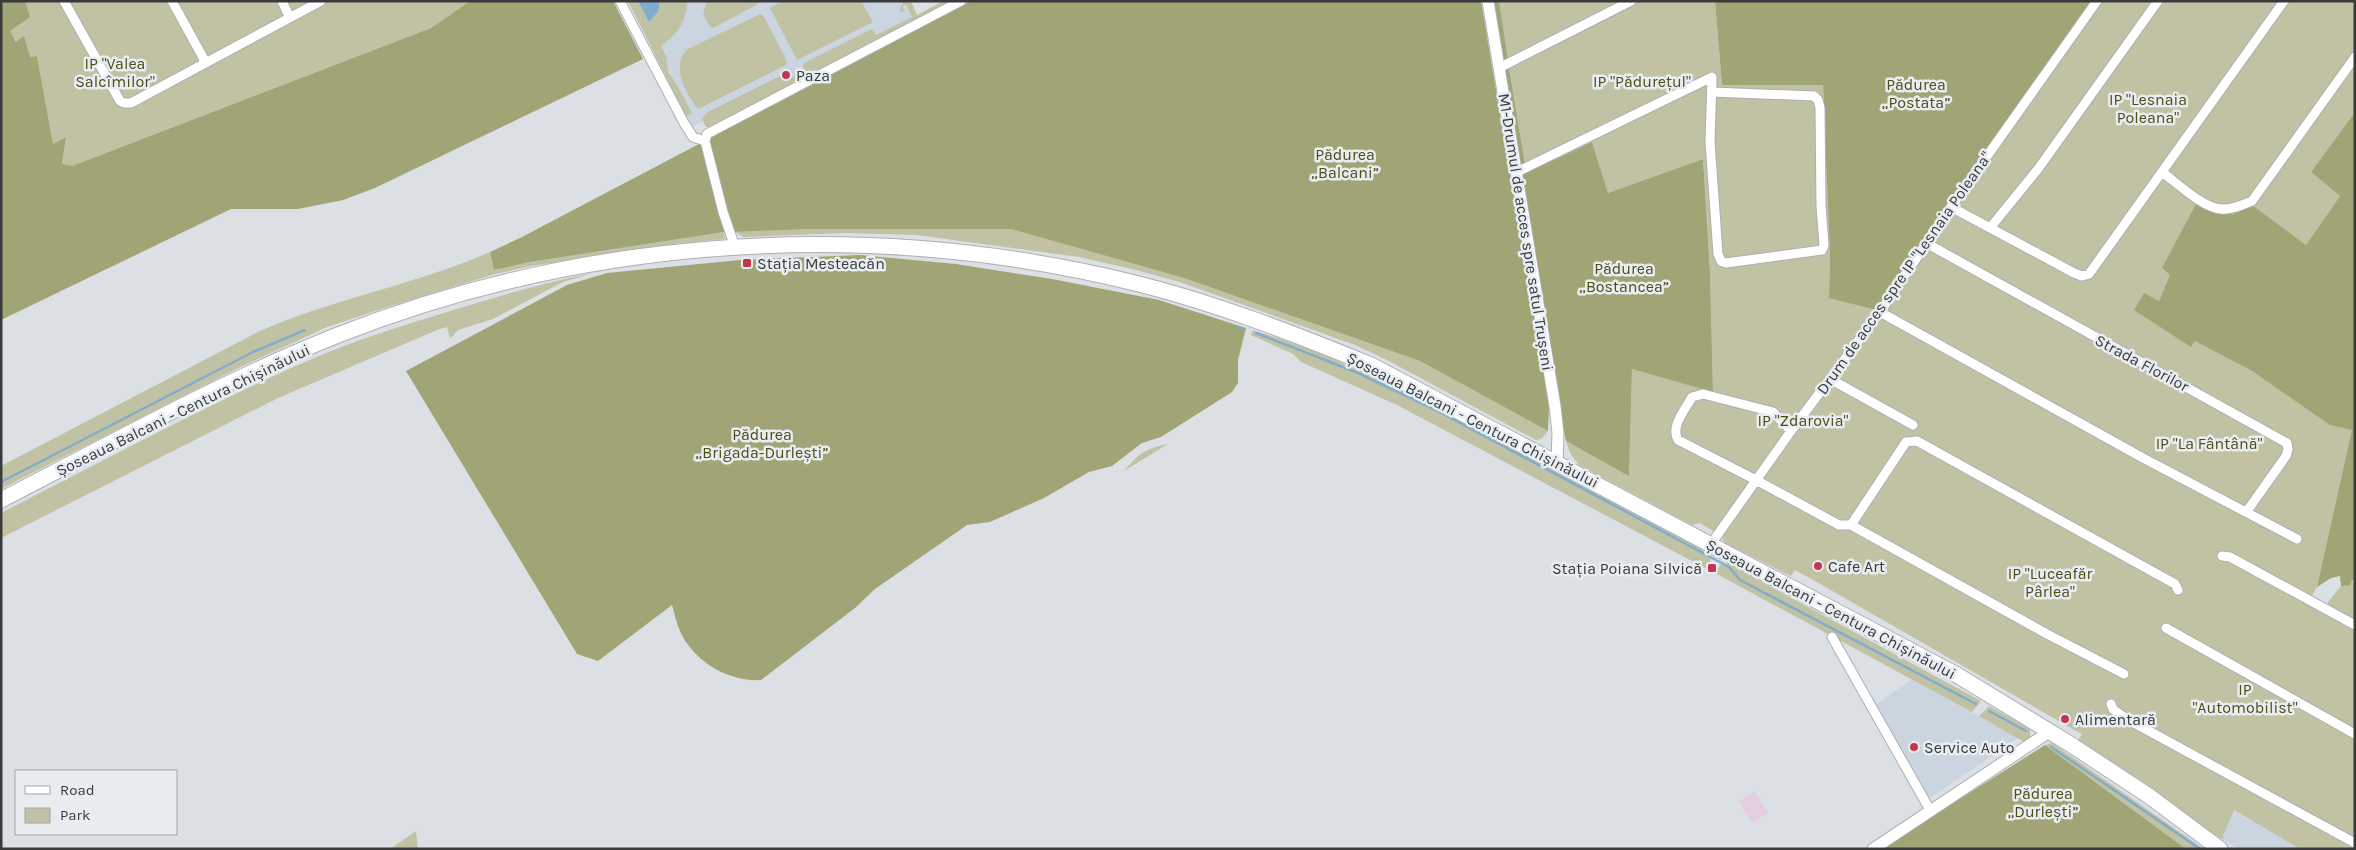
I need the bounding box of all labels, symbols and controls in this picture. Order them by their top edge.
park label: IP "Valea Salcîmilor" [75,54,155,91]
place label: Paza [796,66,830,85]
marker: Paza [780,69,792,81]
park label: IP "Pădurețul" [1593,72,1691,91]
park label: Pădurea „Postata” [1882,75,1950,112]
park label: IP "Lesnaia Poleana" [2109,90,2187,127]
street label: M1-Drumul de acces spre satul Trușeni [1495,92,1557,372]
park label: Pădurea „Balcani” [1311,145,1379,182]
street label: Drum de acces spre IP "Lesnaia Poleana" [1812,148,1996,398]
place label: Stația Mesteacăn [757,254,885,273]
marker: Stația Mesteacăn [741,257,753,269]
park label: Pădurea „Bostancea” [1579,259,1669,296]
street label: Strada Florilor [2092,330,2192,396]
street label: Șoseaua Balcani - Centura Chișinăului [53,340,313,480]
street label: Șoseaua Balcani - Centura Chișinăului [1344,348,1602,492]
park label: IP "Zdarovia" [1758,411,1849,430]
park label: Pădurea „Brigada-Durlești” [695,425,829,462]
park label: IP "La Fântână" [2156,434,2262,453]
street label: Șoseaua Balcani - Centura Chișinăului [1703,535,1959,683]
place label: Cafe Art [1828,557,1885,576]
place label: Stația Poiana Silvică [1552,559,1702,578]
marker: Cafe Art [1812,560,1824,572]
marker: Stația Poiana Silvică [1706,562,1718,574]
park label: IP "Luceafăr Pârlea" [2008,564,2092,601]
park label: IP "Automobilist" [2192,680,2298,717]
place label: Alimentară [2075,710,2156,729]
marker: Alimentară [2059,713,2071,725]
place label: Service Auto [1924,738,2014,757]
marker: Service Auto [1908,741,1920,753]
legend [15,770,178,835]
text: Road [60,781,95,799]
park label: Pădurea „Durlești” [2007,784,2079,821]
text: Park [60,806,90,824]

